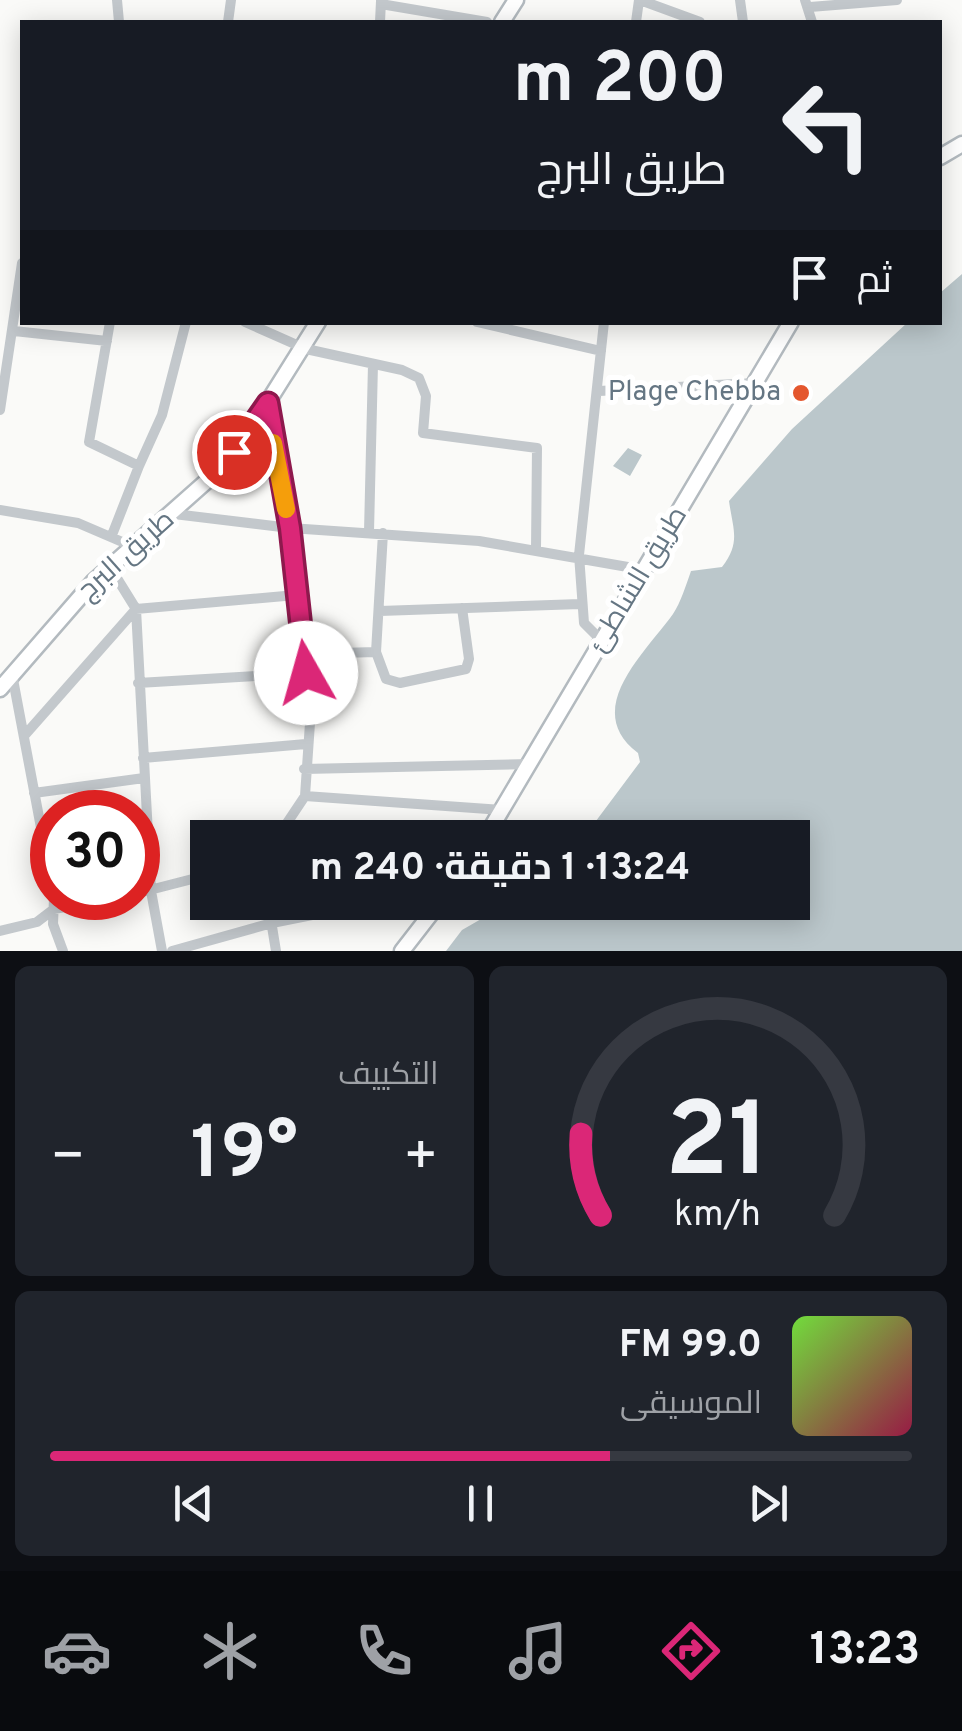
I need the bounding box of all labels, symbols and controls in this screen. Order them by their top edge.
text: 200 m [513,38,727,127]
icon: left [762,60,892,190]
text: طريق البرج [536,144,727,201]
icon: arrive [782,250,837,305]
text: ثم [857,258,892,307]
place label: Plage Chebba [608,375,781,411]
marker: Plage Chebba [790,382,812,404]
pin [192,410,277,495]
icon: arrive [207,425,262,480]
street label: طريق الشاطئ [581,501,697,659]
street label: طريق البرج [71,503,183,609]
position arrow [254,621,358,725]
speed limit sign: 30 [30,790,160,920]
text: 13:24 · 1 دقيقة · 240 m [310,845,690,894]
text: التكييف [338,1056,439,1096]
text: 21 [665,1081,770,1213]
text: 19° [191,1110,298,1205]
text: − [50,1124,85,1194]
text: + [403,1124,438,1194]
text: km/h [674,1193,761,1239]
text: 99.0 FM [619,1322,762,1371]
text: الموسيقى [620,1385,762,1425]
icon: previous [166,1476,221,1531]
icon: pause [453,1476,508,1531]
icon: next [741,1476,796,1531]
icon: car [42,1616,112,1686]
icon: climate [195,1616,265,1686]
icon: phone [349,1616,419,1686]
icon: music [503,1616,573,1686]
icon: directions [656,1616,726,1686]
text: 13:23 [810,1623,920,1680]

